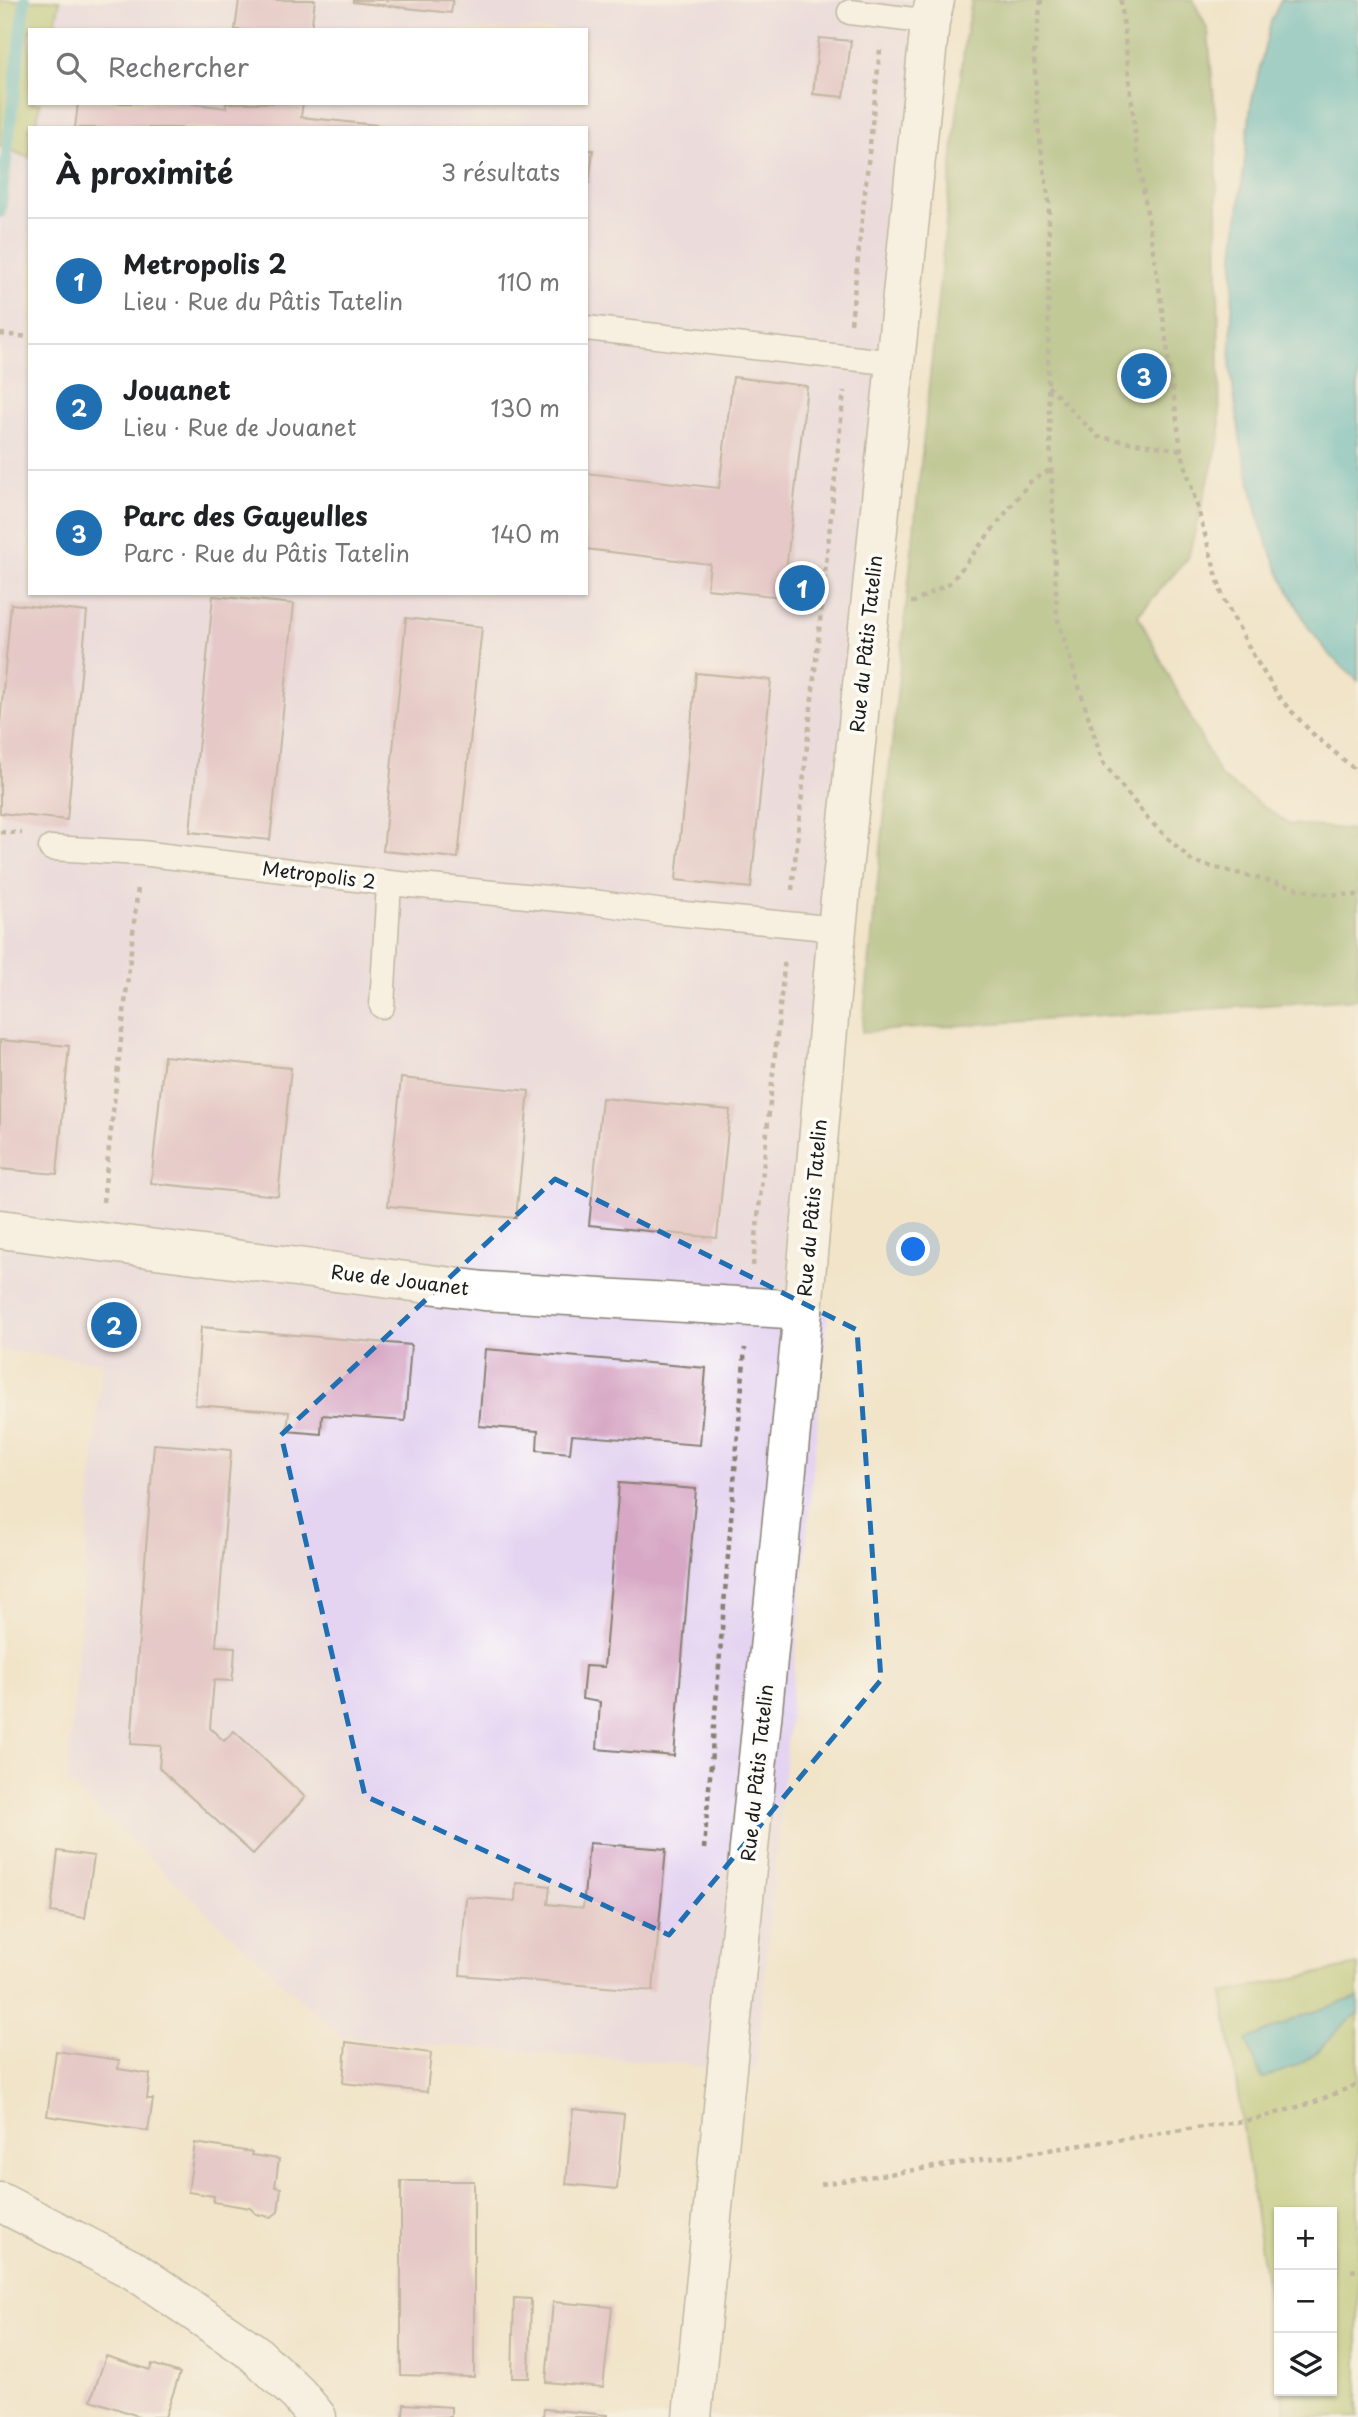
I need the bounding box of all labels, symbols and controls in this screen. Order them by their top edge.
search box [28,28,588,105]
text: Rechercher [108,47,249,86]
icon: search [52,48,90,86]
text: À proximité [56,149,233,194]
text: 3 résultats [441,154,560,189]
text: Metropolis 2 [123,244,286,283]
text: 1 [74,264,85,299]
text: 110 m [498,264,560,299]
text: Lieu · Rue du Pâtis Tatelin [123,283,403,318]
pin: 3 [1121,350,1167,402]
text: Jouanet [123,370,231,409]
text: 2 [71,390,87,425]
text: 130 m [490,390,560,425]
text: Lieu · Rue de Jouanet [123,409,356,444]
text: Parc des Gayeulles [123,496,368,535]
text: 3 [71,516,87,551]
text: 140 m [491,516,560,551]
text: Parc · Rue du Pâtis Tatelin [123,535,410,570]
street label: Rue du Pâtis Tatelin [842,554,888,734]
pin: 1 [779,562,825,614]
street label: Metropolis 2 [261,853,378,895]
street label: Rue du Pâtis Tatelin [789,1118,833,1298]
your location [896,1232,930,1266]
street label: Rue de Jouanet [330,1257,471,1301]
pin: 2 [91,1299,137,1351]
street label: Rue du Pâtis Tatelin [733,1683,779,1863]
map controls [1274,2207,1337,2396]
button: + [1274,2207,1337,2270]
button: − [1274,2270,1337,2333]
button: layers [1274,2333,1337,2396]

